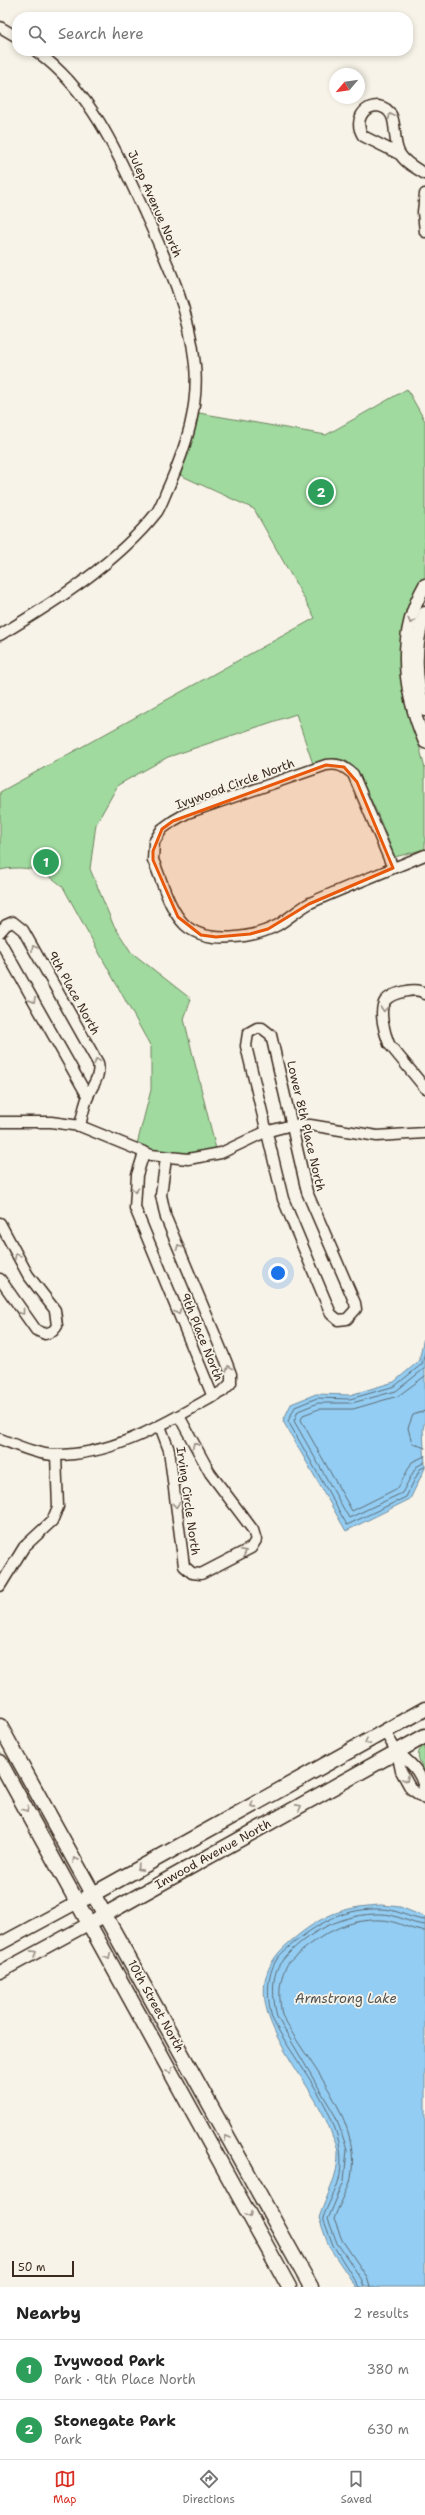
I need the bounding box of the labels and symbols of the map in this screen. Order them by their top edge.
north arrow [329,68,365,104]
one-way arrow [388,113,396,121]
street label: Julep Avenue North [124,148,186,260]
pin: 2 [308,477,334,507]
one-way arrow [407,617,416,624]
street label: Ivywood Circle North [173,755,297,813]
pin: 1 [33,847,59,877]
one-way arrow [31,945,38,952]
street label: 9th Place North [44,948,104,1038]
one-way arrow [28,995,35,1003]
one-way arrow [379,1006,388,1012]
one-way arrow [93,1058,101,1065]
street label: Lower 8th Place North [283,1059,329,1193]
one-way arrow [131,1187,140,1194]
one-way arrow [176,1244,184,1252]
one-way arrow [14,1253,21,1260]
your location [268,1263,288,1283]
street label: 9th Place North [177,1291,227,1383]
one-way arrow [17,1307,24,1314]
one-way arrow [174,1308,182,1315]
one-way arrow [225,1364,233,1371]
one-way arrow [192,1442,200,1449]
street label: Irving Circle North [172,1446,204,1556]
one-way arrow [171,1502,180,1508]
one-way arrow [240,1549,248,1556]
one-way arrow [363,1737,371,1744]
one-way arrow [401,1775,408,1782]
one-way arrow [250,1800,257,1808]
one-way arrow [294,1804,302,1812]
one-way arrow [22,1805,29,1812]
street label: Inwood Avenue North [152,1815,274,1893]
one-way arrow [73,1857,80,1864]
one-way arrow [136,1864,144,1871]
one-way arrow [30,1951,37,1958]
one-way arrow [103,1953,111,1960]
street label: 10th Street North [124,1957,188,2055]
water label: Armstrong Lake [295,1990,397,2007]
one-way arrow [166,2067,173,2074]
one-way arrow [225,2135,232,2142]
one-way arrow [244,2210,251,2218]
scale bar [12,2259,74,2278]

